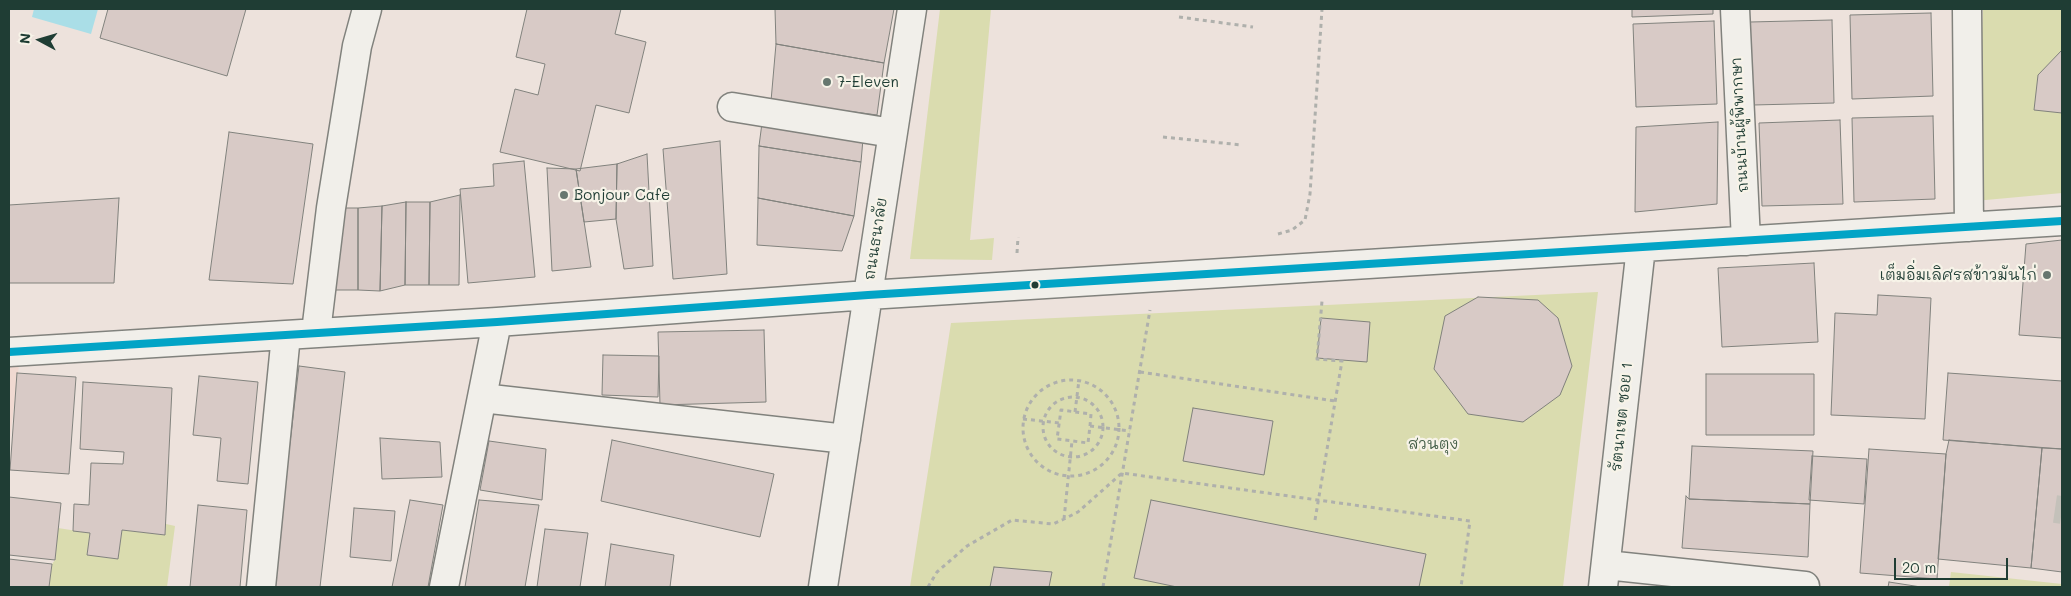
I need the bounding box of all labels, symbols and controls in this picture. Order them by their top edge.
north arrow [15,15,65,65]
text: N [15,32,35,45]
street label: ถนนบ้านผู้พิพากษา [1727,57,1753,193]
place label: 7-Eleven [837,73,899,91]
marker: 7-Eleven [821,76,833,88]
place label: Bonjour Cafe [574,186,670,204]
marker: Bonjour Cafe [558,189,570,201]
street label: ถนนธนาลัย [861,196,891,282]
place label: เต็มอิ่มเลิศรสข้าวมันไก่ [1880,266,2037,284]
marker: เต็มอิ่มเลิศรสข้าวมันไก่ [2041,269,2053,281]
unlabelled marker [1030,280,1040,290]
street label: รัตนาเขต ซอย 1 [1607,361,1637,473]
park label: สวนตุง [1408,435,1458,453]
scale bar [1896,548,2010,580]
text: 20 m [1902,557,1936,577]

